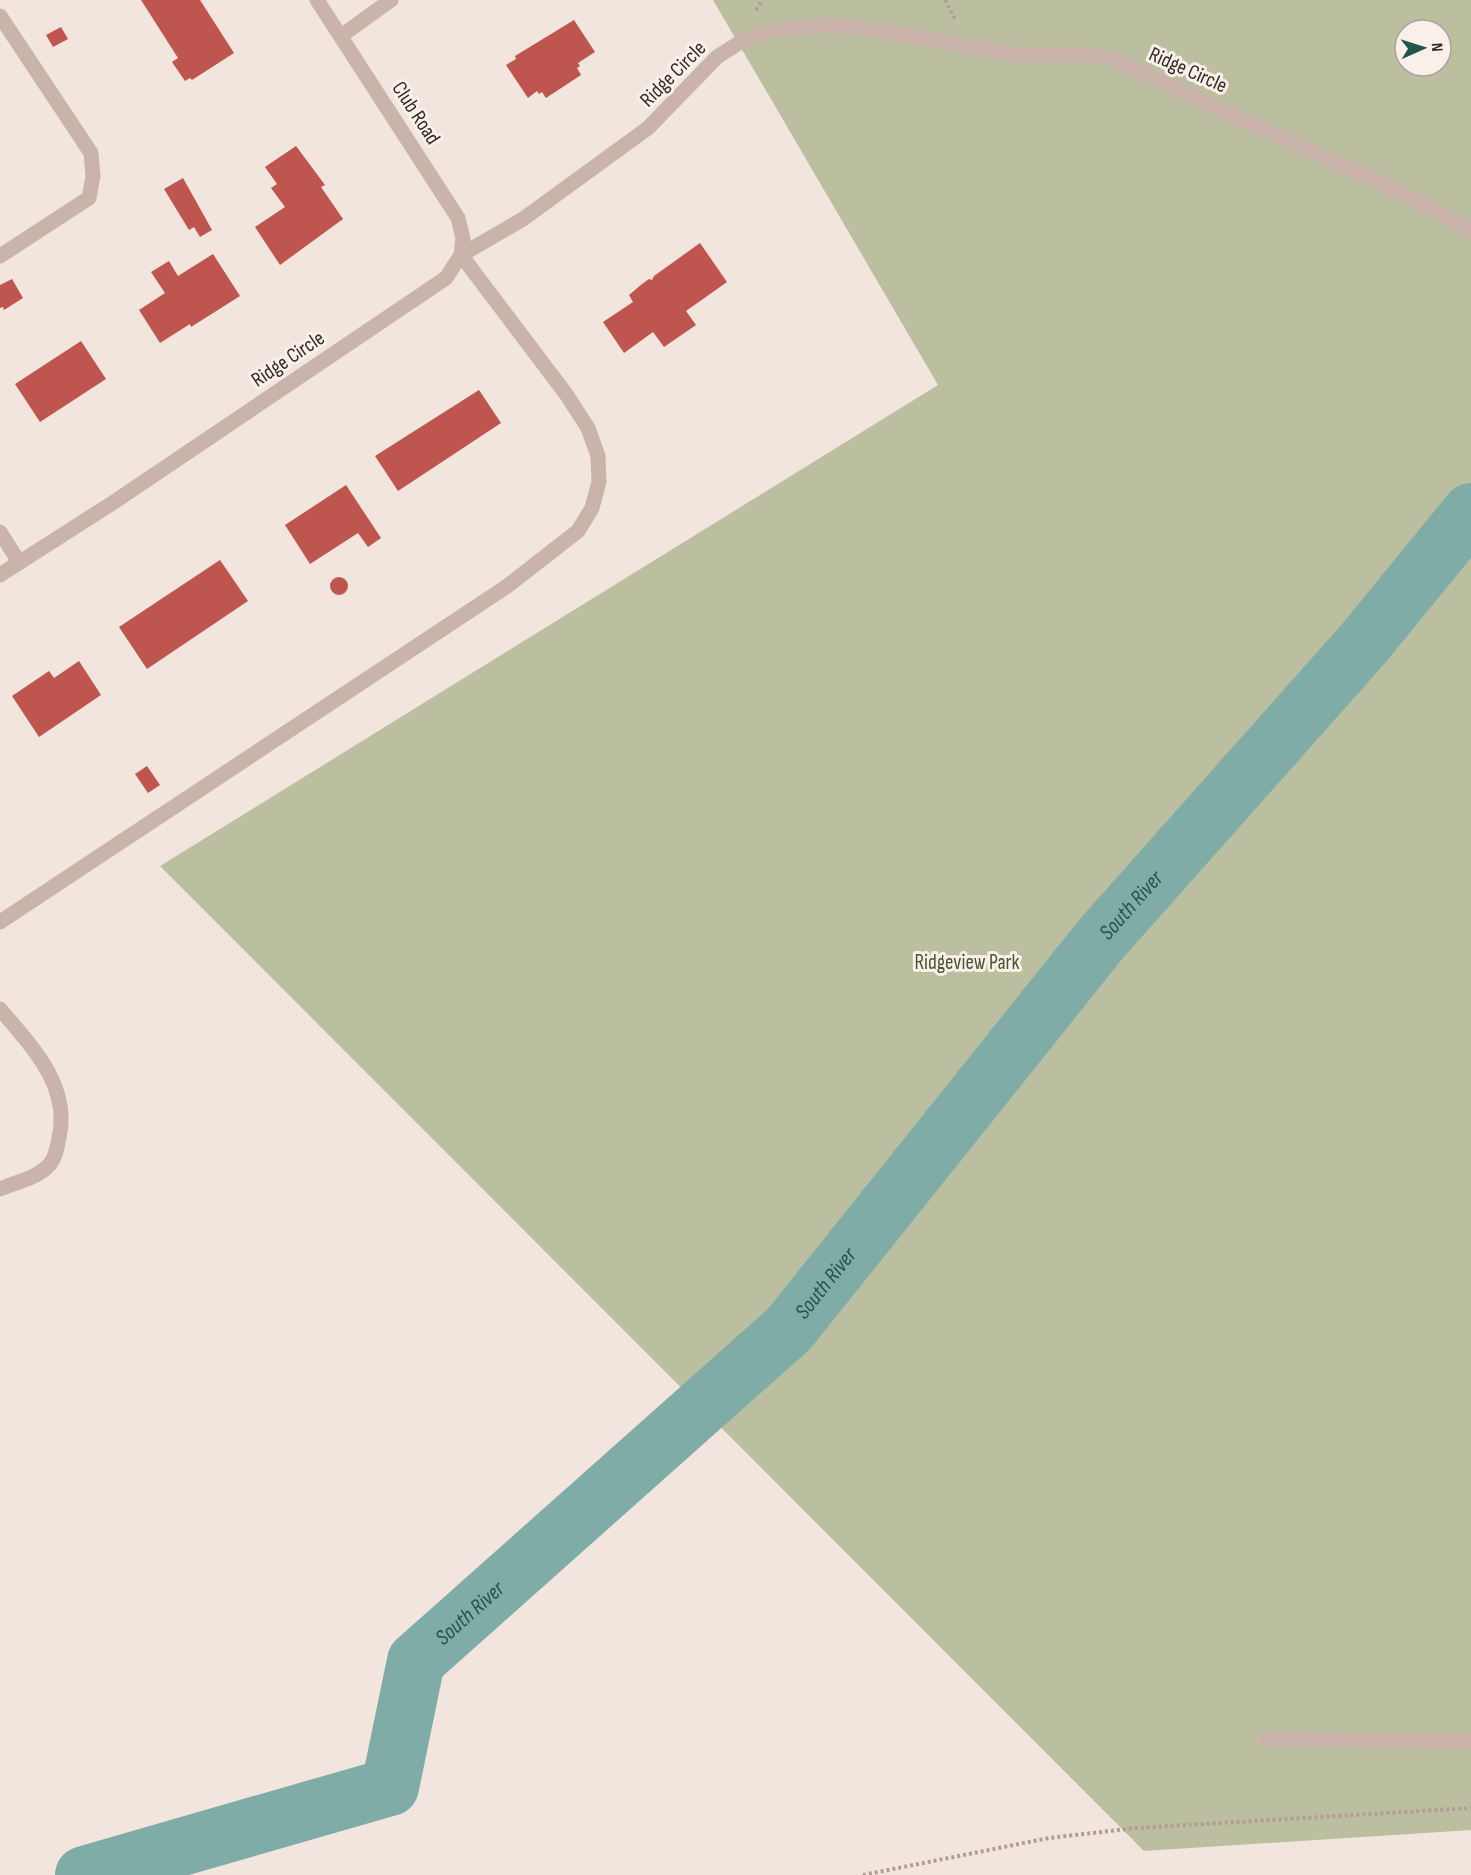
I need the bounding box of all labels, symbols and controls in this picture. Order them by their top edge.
north arrow [1393,18,1453,78]
street label: Ridge Circle [635,36,711,112]
street label: Ridge Circle [1145,42,1231,98]
text: N [1427,43,1446,52]
street label: Club Road [386,77,446,149]
street label: Ridge Circle [247,325,329,393]
water label: South River [1093,865,1169,945]
park label: Ridgeview Park [914,950,1020,975]
water label: South River [789,1242,863,1324]
water label: South River [430,1575,510,1651]

